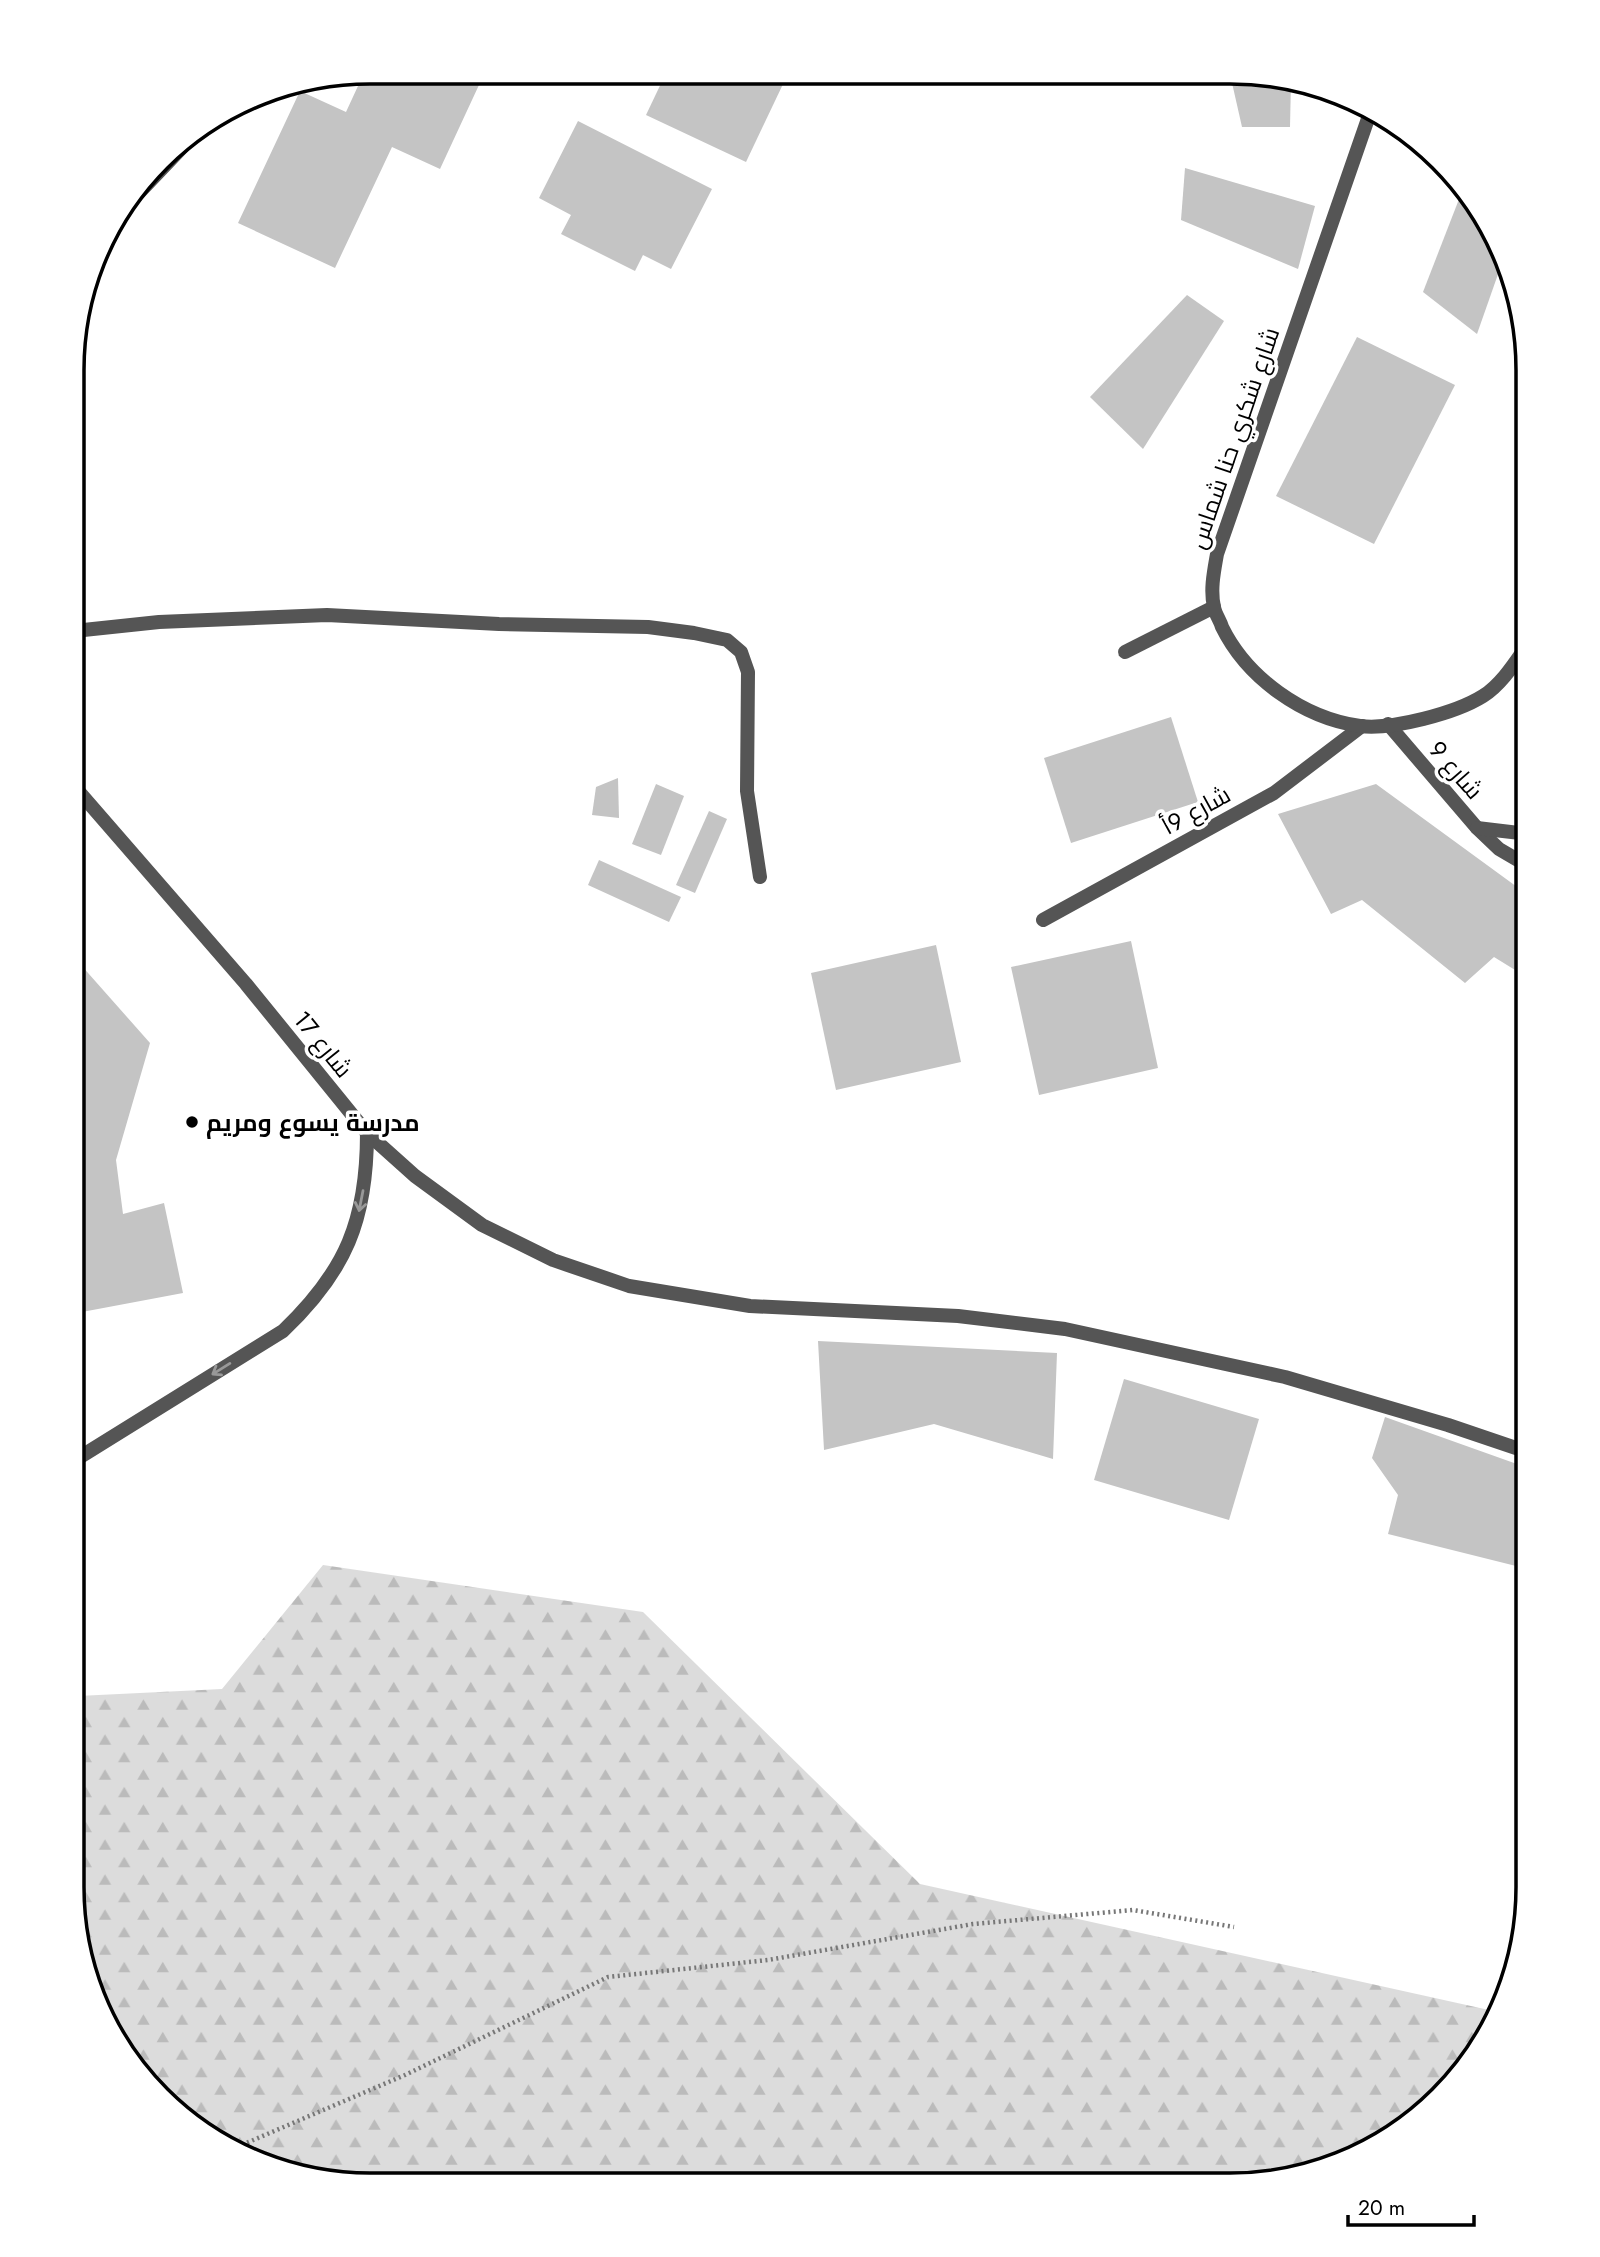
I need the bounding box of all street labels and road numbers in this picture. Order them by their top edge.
street label: شارع شكري حنا شماس [1180,323,1289,554]
street label: شارع 9 [1421,733,1491,807]
street label: شارع 9أ [1155,777,1237,843]
street label: شارع 17 [285,1003,361,1085]

